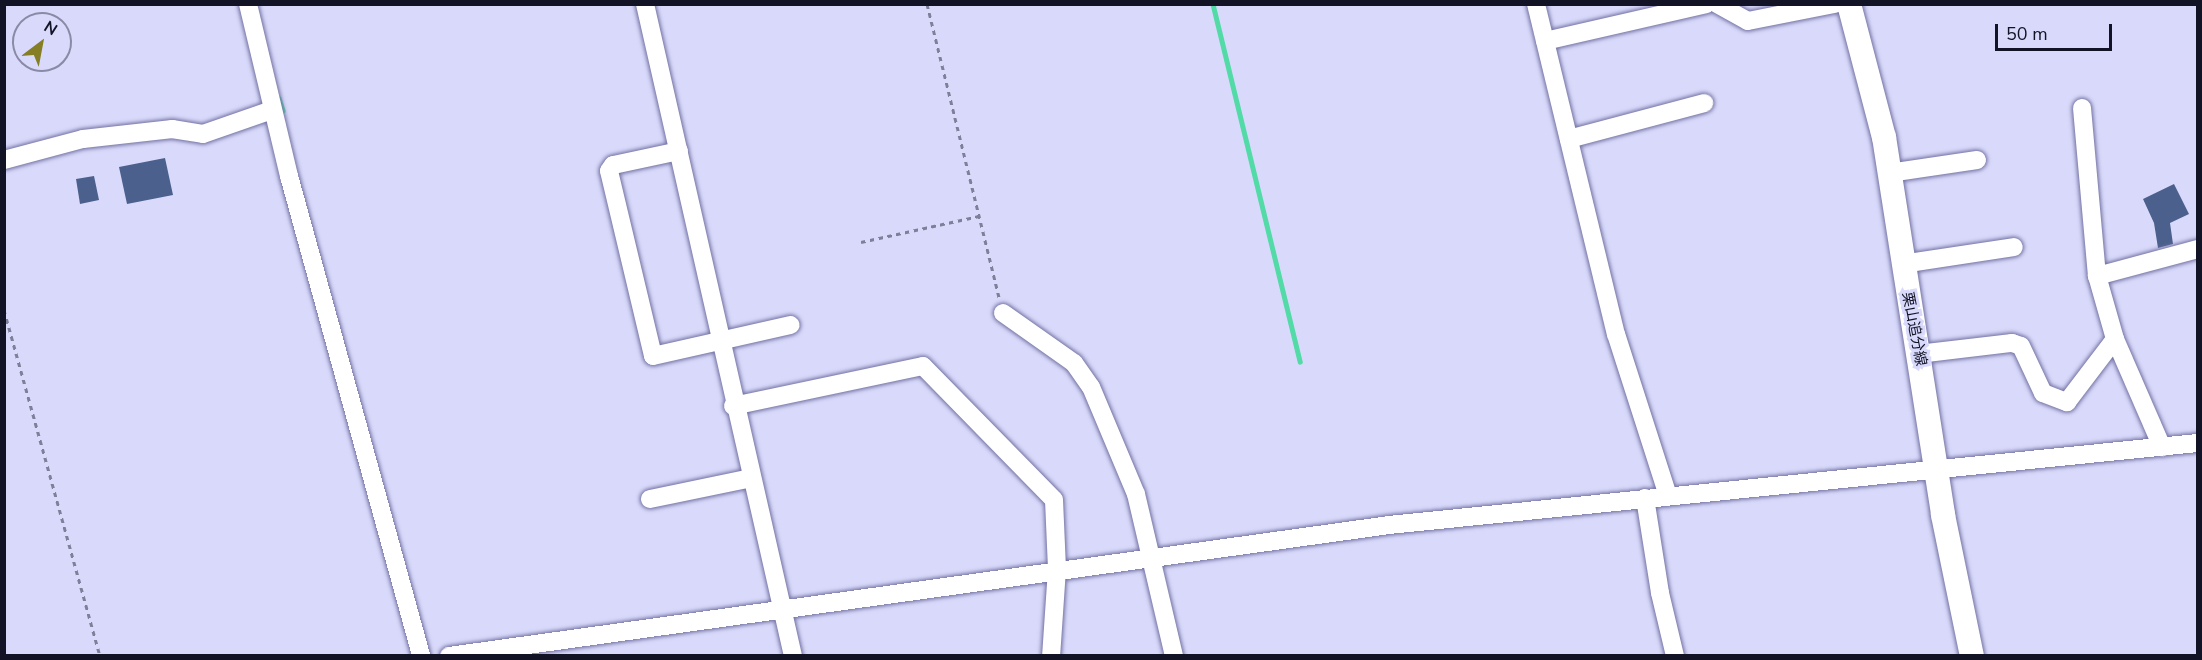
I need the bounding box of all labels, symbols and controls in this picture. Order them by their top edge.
north arrow [12,12,72,72]
scale bar [1998,12,2115,50]
text: N [40,16,61,41]
text: 50 m [2006,22,2048,46]
street label: 栗山追分線 [1898,290,1930,368]

